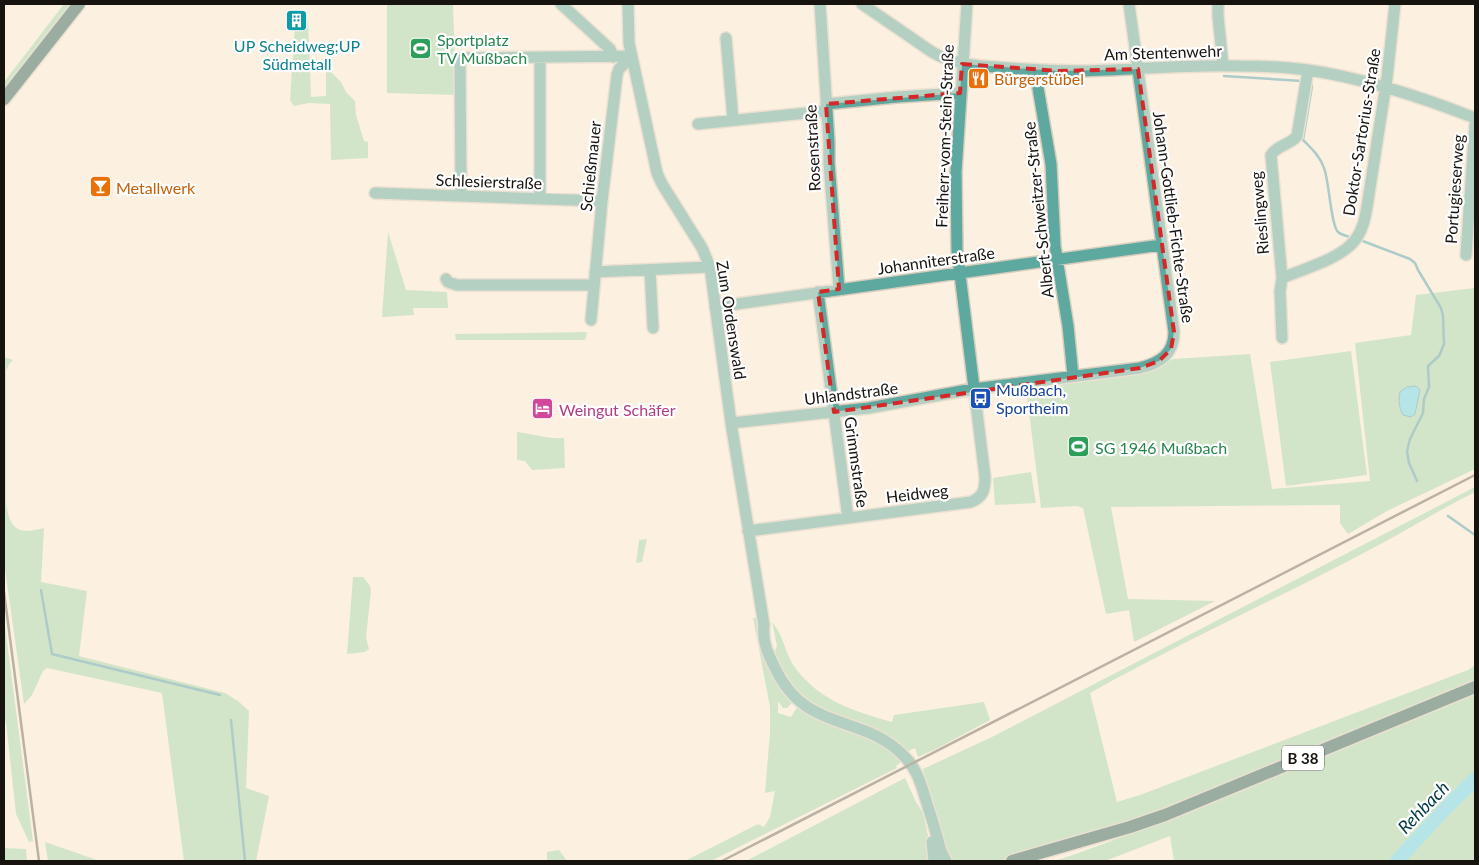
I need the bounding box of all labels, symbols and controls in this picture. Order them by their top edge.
building icon: UP Scheidweg;UP Südmetall [285,9,309,33]
place label: Sportplatz TV Mußbach [437,30,527,67]
place label: UP Scheidweg;UP Südmetall [234,36,361,73]
sports icon: Sportplatz TV Mußbach [409,36,433,60]
street label: Am Stentenwehr [1104,40,1222,64]
street label: Freiherr-vom-Stein-Straße [931,44,957,228]
street label: Doktor-Sartorius-Straße [1338,47,1384,217]
restaurant icon: Bürgerstübel [966,66,990,90]
place label: Bürgerstübel [994,69,1084,88]
street label: Rosenstraße [800,104,824,192]
street label: Johann-Gottlieb-Fichte-Straße [1150,110,1198,324]
street label: Schießmauer [576,120,604,212]
street label: Albert-Schweitzer-Straße [1019,121,1057,299]
street label: Portugieserweg [1441,134,1467,244]
street label: Schlesierstraße [435,170,543,192]
street label: Rieslingweg [1246,171,1272,255]
bar icon: Metallwerk [88,175,112,199]
place label: Metallwerk [116,178,196,197]
street label: Johanniterstraße [876,242,996,278]
street label: Zum Ordenswald [713,259,751,381]
street label: Uhlandstraße [803,378,899,408]
place label: Mußbach, Sportheim [996,380,1068,417]
bus stop icon: Mußbach, Sportheim [968,386,992,410]
hotel icon: Weingut Schäfer [531,397,555,421]
place label: Weingut Schäfer [559,400,676,419]
street label: Grimmstraße [841,415,873,509]
sports icon: SG 1946 Mußbach [1067,435,1091,459]
place label: SG 1946 Mußbach [1095,438,1227,457]
street label: Heidweg [885,480,949,506]
road number: B 38 [1282,746,1324,770]
water label: Rehbach [1393,776,1453,838]

